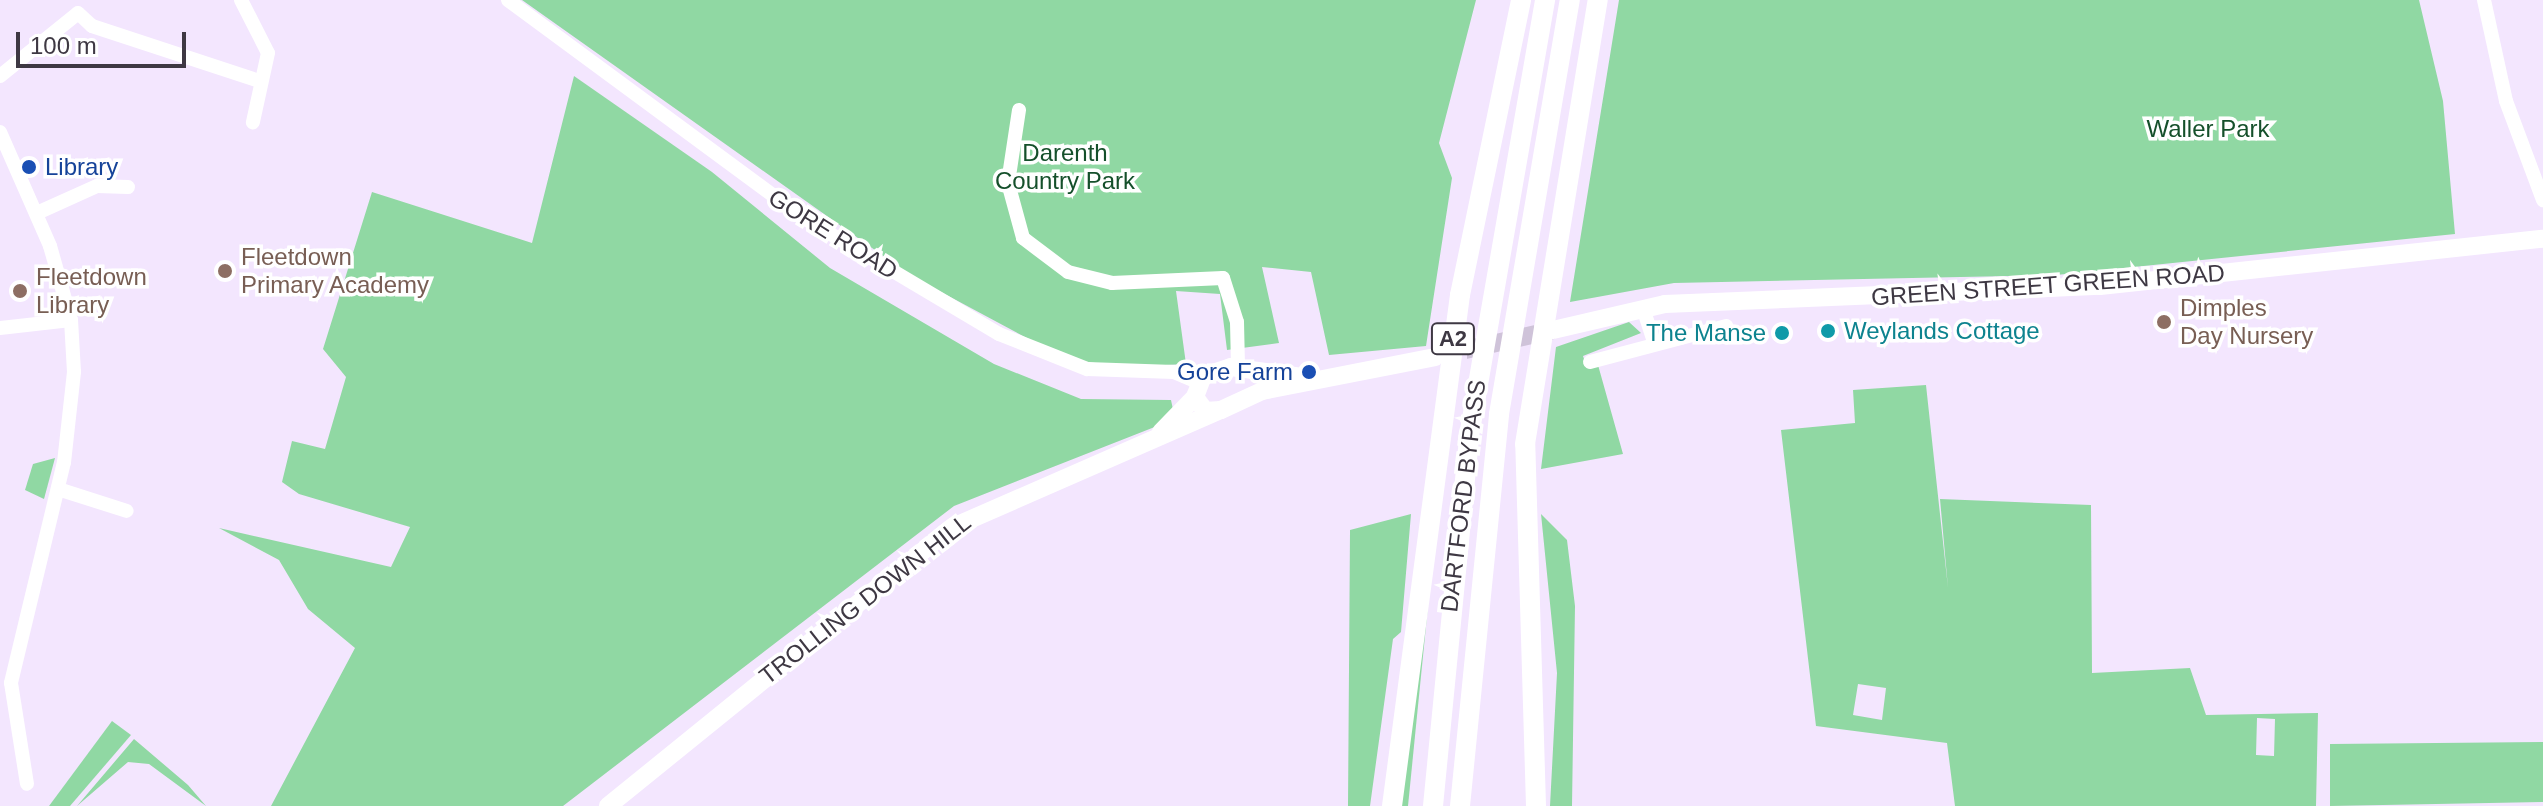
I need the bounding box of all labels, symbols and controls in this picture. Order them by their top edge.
scale bar [20,16,190,66]
text: 100 m [30,32,97,59]
park label: Waller Park [2146,115,2270,143]
park label: Darenth Country Park [995,139,1135,195]
place label: Library [45,153,118,181]
marker: Library [20,158,38,176]
street label: GORE ROAD [763,183,903,285]
place label: Fleetdown Primary Academy [241,243,430,299]
street label: GREEN STREET GREEN ROAD [1870,258,2226,312]
marker: Fleetdown Primary Academy [216,262,234,280]
place label: Fleetdown Library [36,263,147,319]
marker: Fleetdown Library [11,282,29,300]
place label: Dimples Day Nursery [2180,294,2313,350]
marker: Dimples Day Nursery [2155,313,2173,331]
place label: Weylands Cottage [1844,317,2040,345]
place label: The Manse [1646,319,1766,347]
road number: A2 [1429,321,1477,357]
marker: Weylands Cottage [1819,322,1837,340]
marker: The Manse [1773,324,1791,342]
place label: Gore Farm [1177,358,1293,386]
marker: Gore Farm [1300,363,1318,381]
street label: DARTFORD BYPASS [1434,378,1492,614]
street label: TROLLING DOWN HILL [754,508,976,690]

